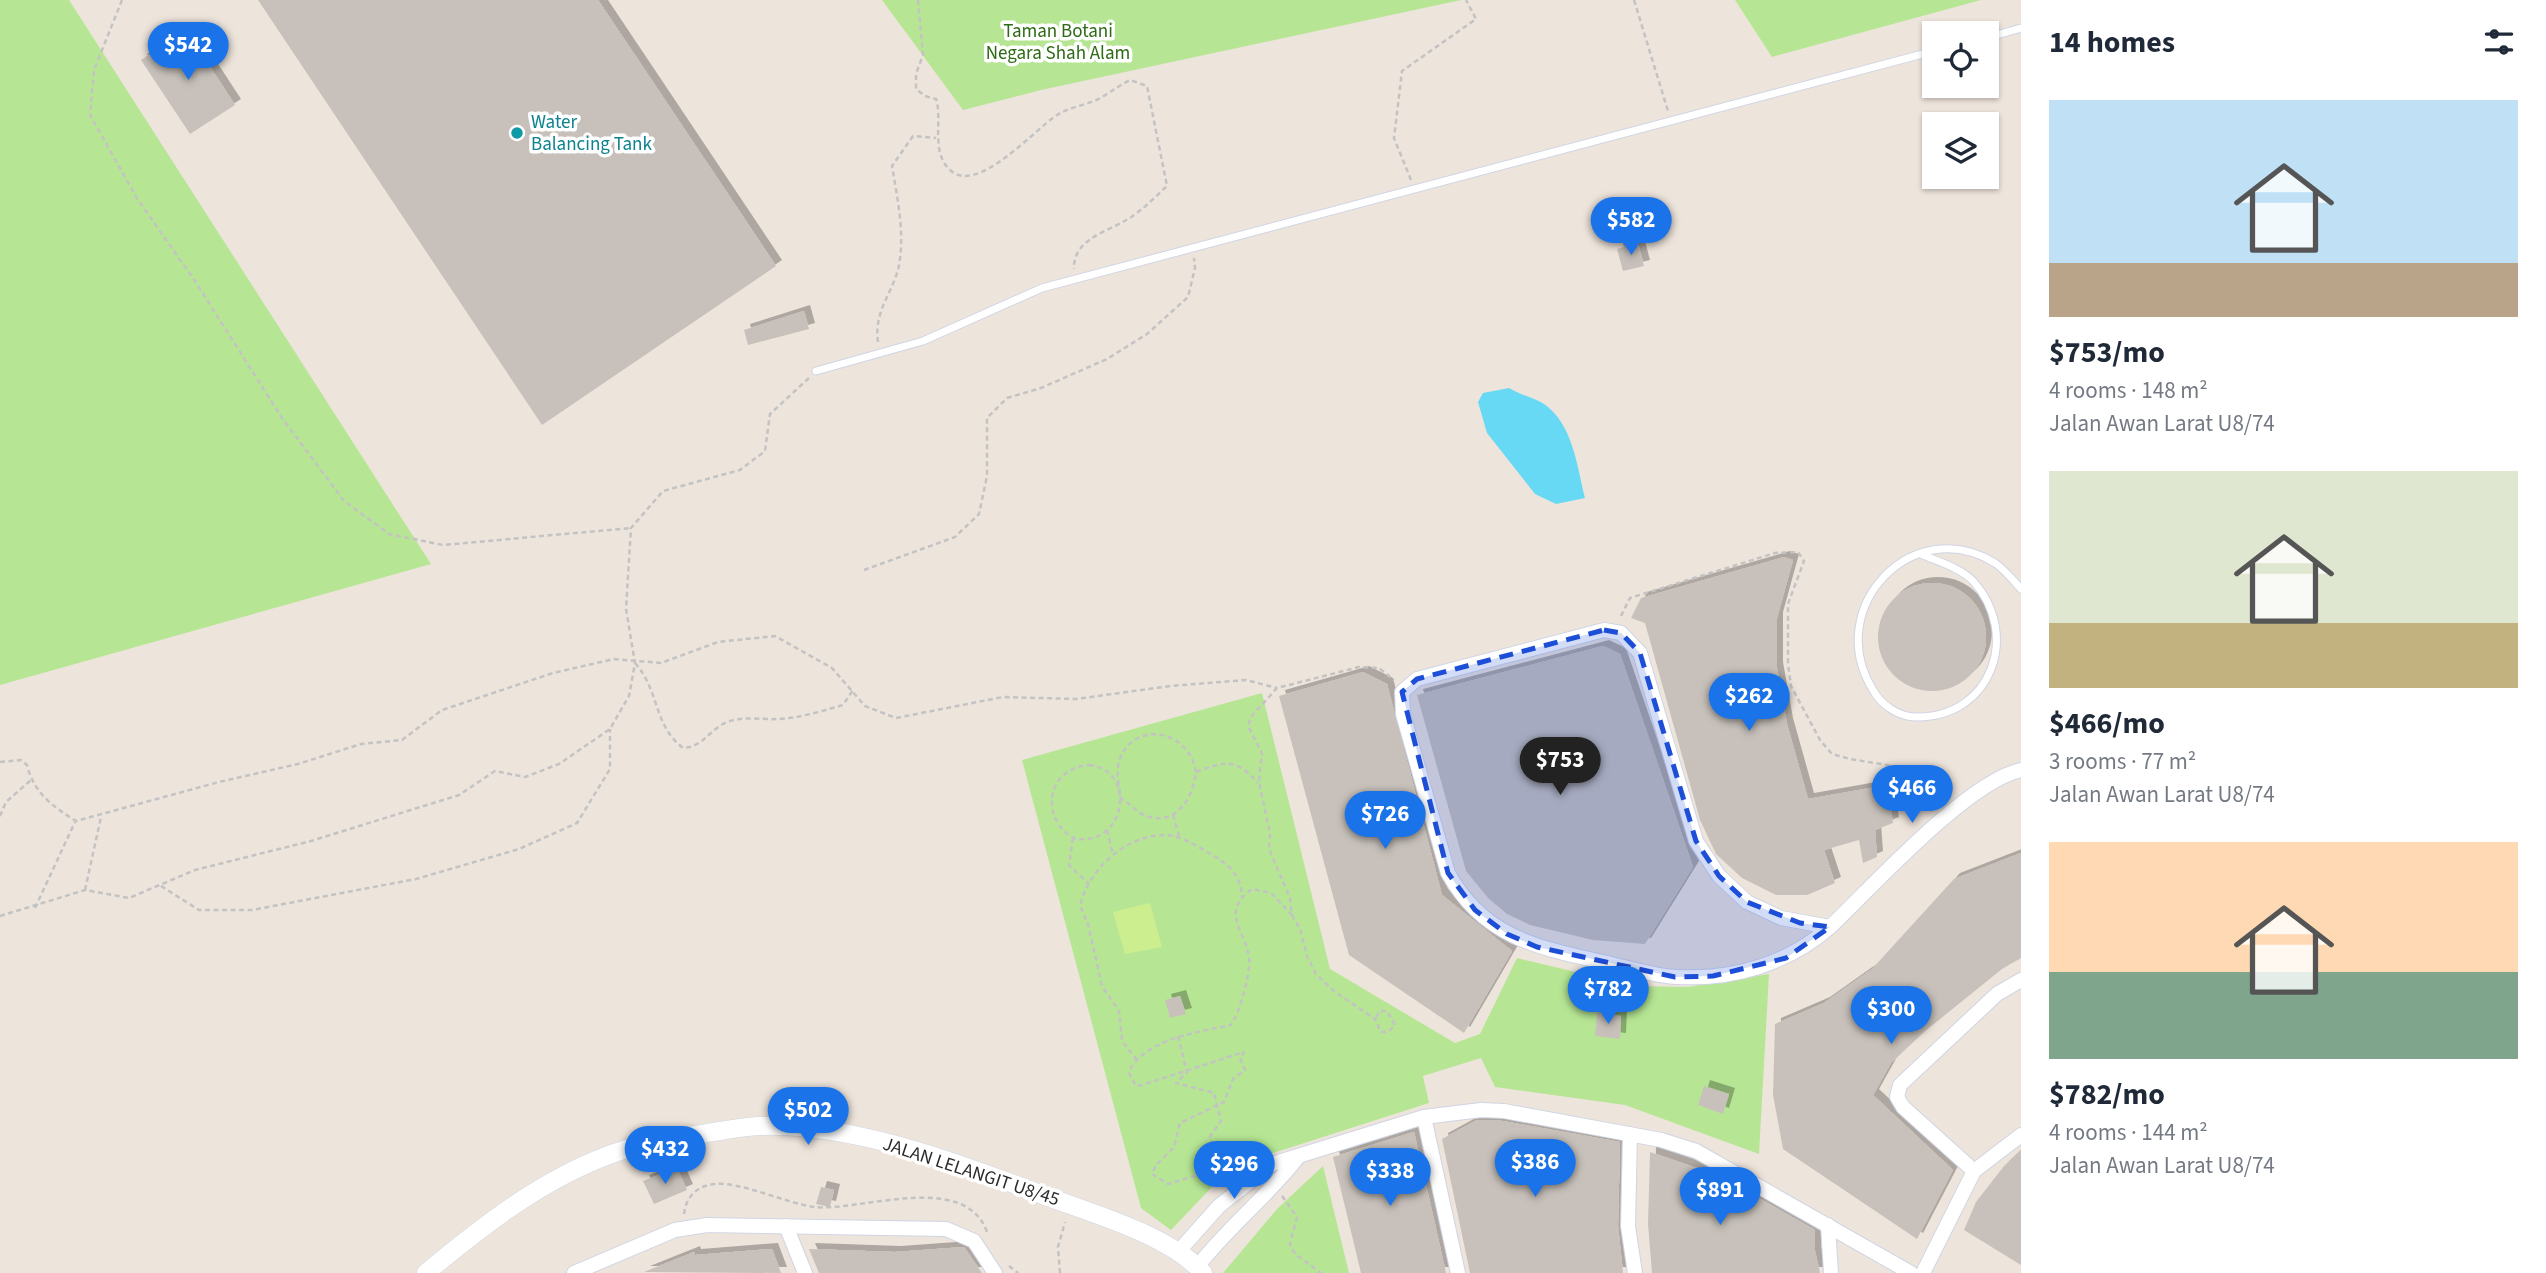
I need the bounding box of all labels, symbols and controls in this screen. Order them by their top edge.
park label: Taman Botani Negara Shah Alam [986,18,1130,67]
map controls [1922,21,1999,189]
button: locate [1922,21,1999,98]
text: 14 homes [2049,21,2175,64]
pin: $542 [147,22,229,82]
icon: filters [2480,23,2518,61]
text: $542 [164,28,212,61]
place label: Water Balancing Tank [531,109,652,158]
button: layers [1922,112,1999,189]
marker: Water Balancing Tank [509,125,525,141]
icon: home [2221,145,2347,271]
pin: $582 [1590,198,1672,257]
text: $582 [1607,203,1655,236]
text: $753/mo [2049,331,2165,374]
text: 4 rooms · 148 m² [2049,374,2208,407]
text: Jalan Awan Larat U8/74 [2049,407,2275,440]
icon: home [2221,516,2347,642]
pin: $262 [1708,674,1790,733]
text: $262 [1725,679,1773,712]
text: $466/mo [2049,702,2165,745]
pin: $753 [1519,738,1601,797]
text: $753 [1536,743,1584,776]
text: 3 rooms · 77 m² [2049,745,2196,778]
pin: $466 [1871,766,1953,825]
text: $466 [1888,771,1936,804]
text: Jalan Awan Larat U8/74 [2049,778,2275,811]
pin: $726 [1344,792,1426,851]
text: $726 [1361,797,1409,830]
icon: home [2221,887,2347,1013]
pin: $782 [1567,967,1649,1026]
text: $782 [1584,972,1632,1005]
pin: $300 [1850,986,1932,1046]
text: $300 [1867,992,1915,1025]
text: $782/mo [2049,1073,2165,1116]
pin: $502 [767,1088,849,1147]
text: $502 [784,1093,832,1126]
text: 4 rooms · 144 m² [2049,1116,2208,1149]
pin: $432 [624,1126,706,1186]
street label: JALAN LELANGIT U8/45 [879,1131,1063,1213]
text: $432 [641,1132,689,1165]
pin: $386 [1494,1140,1576,1199]
pin: $296 [1193,1142,1275,1201]
text: $386 [1511,1145,1559,1178]
text: $296 [1210,1147,1258,1180]
pin: $338 [1349,1148,1431,1208]
text: Jalan Awan Larat U8/74 [2049,1149,2275,1182]
text: $338 [1366,1154,1414,1187]
pin: $891 [1679,1168,1761,1227]
text: $891 [1696,1173,1744,1206]

